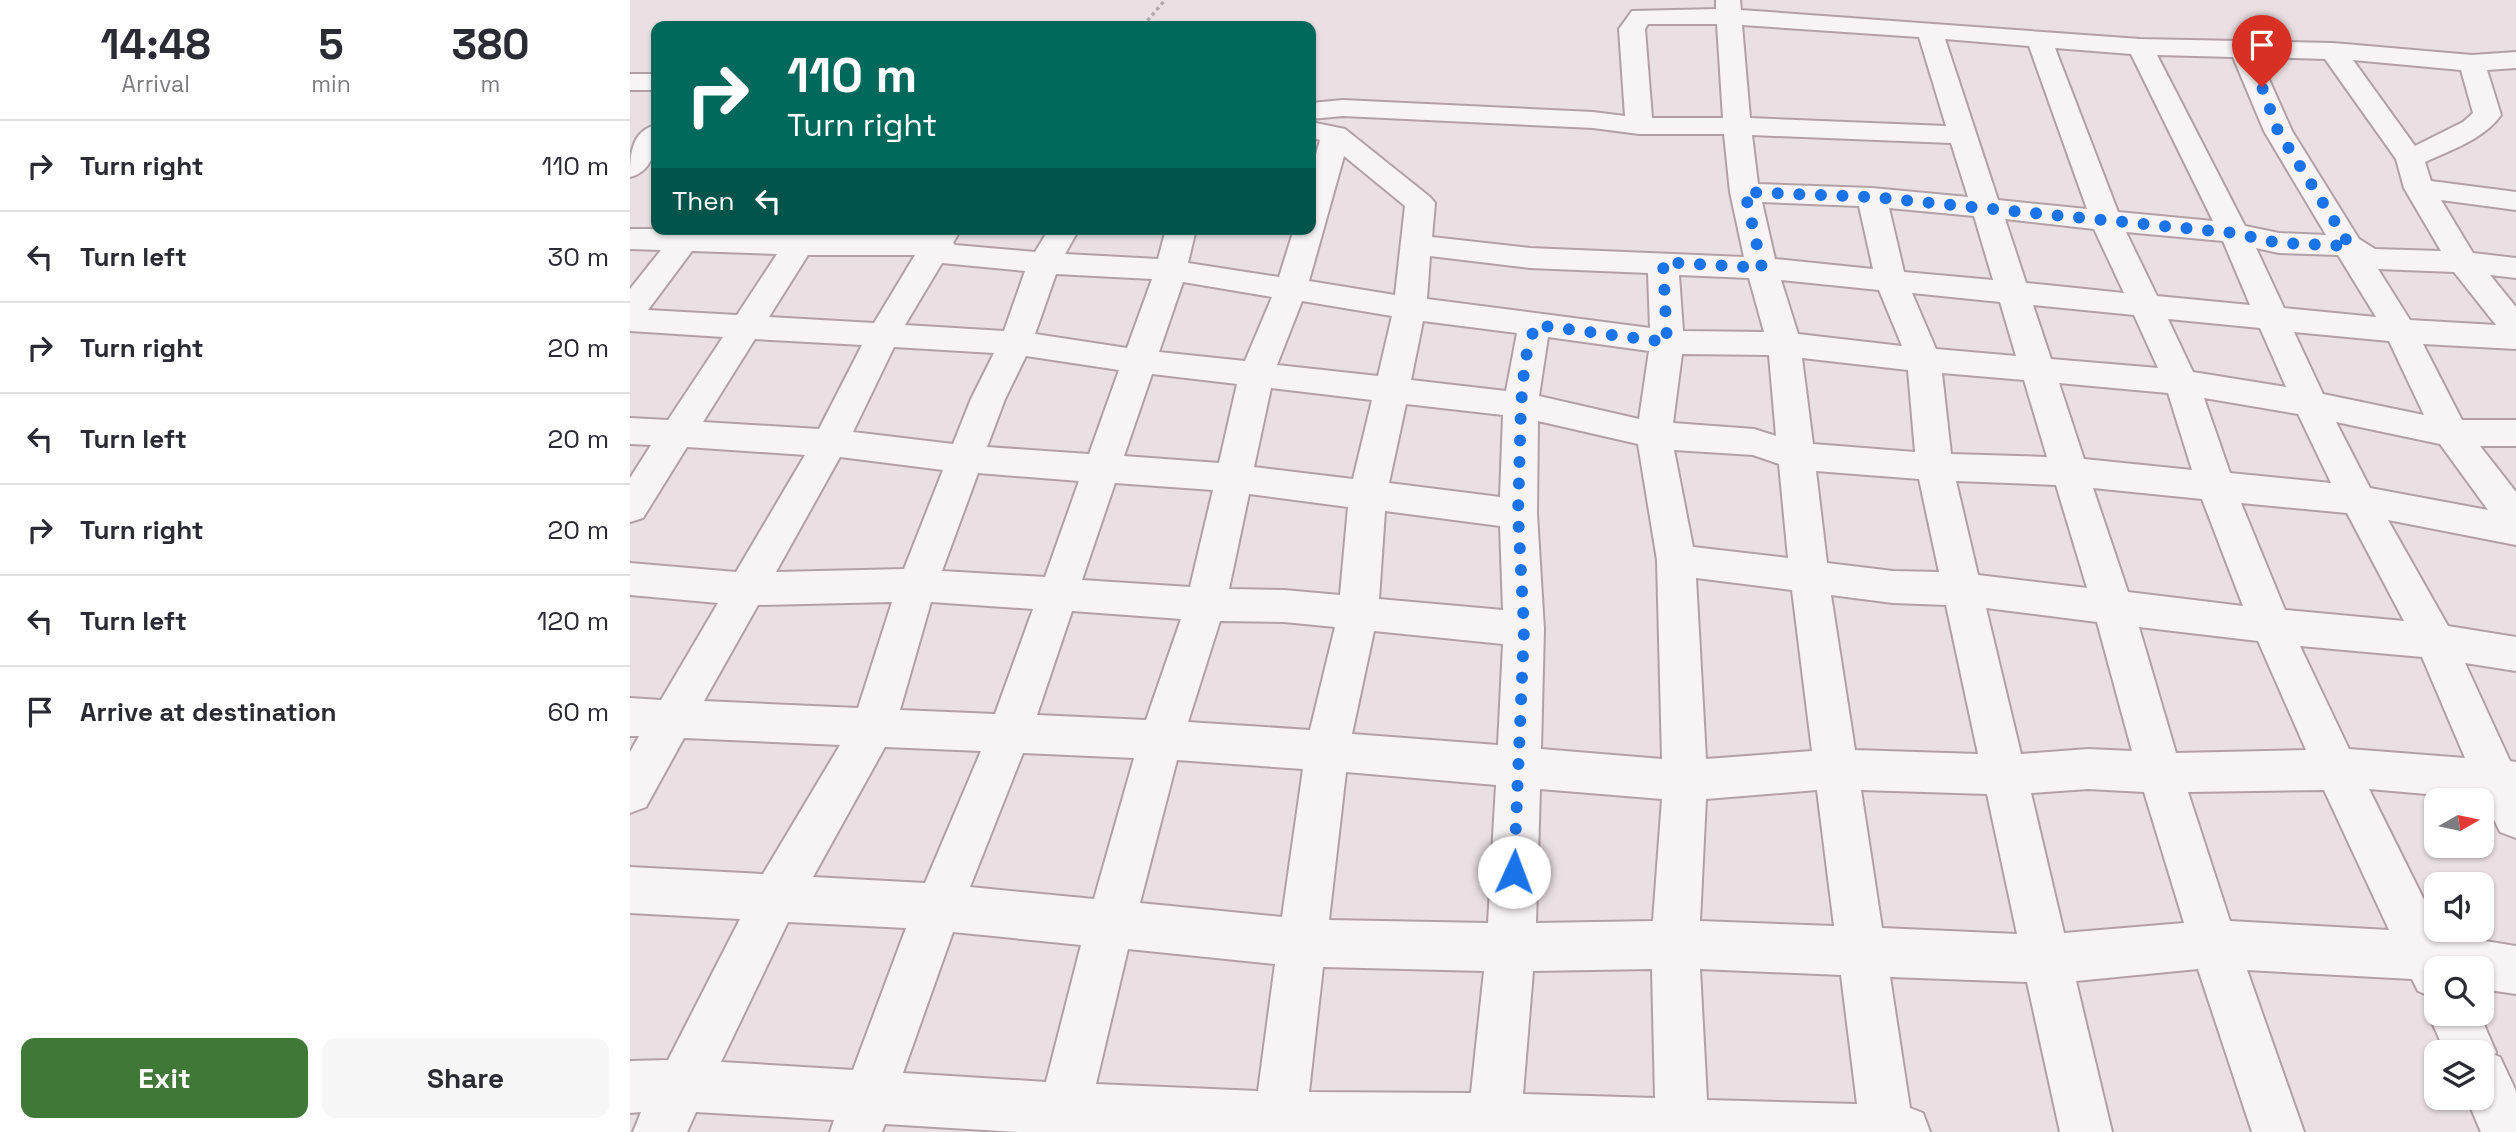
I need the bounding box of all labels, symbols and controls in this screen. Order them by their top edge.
pin [2232,15,2292,87]
text: 14:48 [101,18,211,71]
text: 5 [318,18,344,71]
text: 380 [451,18,529,71]
icon: arrive [2243,26,2281,64]
text: 110 m [787,44,917,106]
icon: right [672,49,763,140]
text: Arrival [121,69,190,99]
text: min [311,69,351,99]
text: m [481,69,500,99]
text: Turn right [787,105,937,145]
icon: right [21,147,59,185]
text: Turn right [80,149,204,183]
text: 110 m [542,149,609,183]
icon: left [749,182,787,220]
text: Then [672,184,735,218]
icon: left [21,238,59,276]
text: Turn left [80,240,187,274]
text: 30 m [548,240,609,274]
icon: right [21,329,59,367]
text: Turn right [80,331,204,365]
text: 20 m [548,331,609,365]
icon: left [21,420,59,458]
text: Turn left [80,422,187,456]
text: 20 m [548,422,609,456]
icon: right [21,511,59,549]
text: Turn right [80,513,204,547]
text: 20 m [548,513,609,547]
icon: left [21,602,59,640]
text: Turn left [80,604,187,638]
text: 120 m [537,604,609,638]
icon: arrive [21,693,59,731]
text: Arrive at destination [80,695,337,729]
text: 60 m [547,695,609,729]
north arrow [2424,788,2494,858]
map controls [2424,788,2494,1110]
position arrow [1477,835,1551,909]
button: sound [2424,872,2494,942]
button: search [2424,956,2494,1026]
button: Exit [21,1038,308,1118]
button: Share [322,1038,609,1118]
button: layers [2424,1040,2494,1110]

